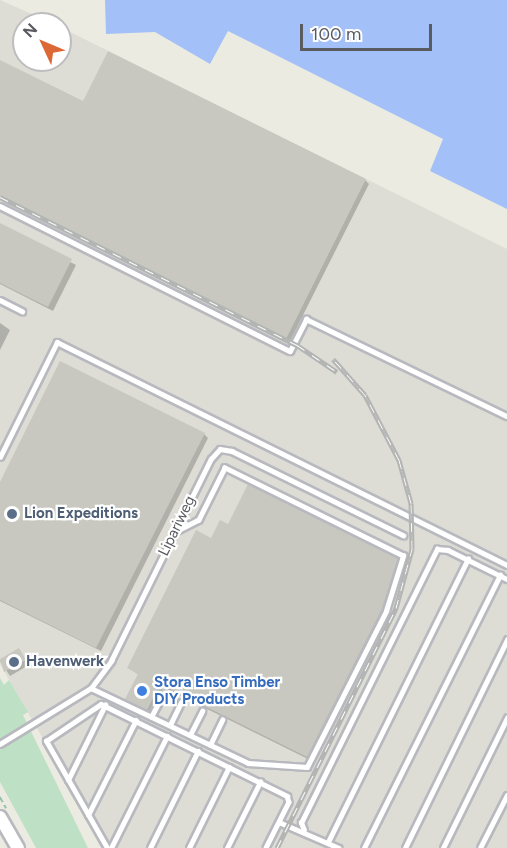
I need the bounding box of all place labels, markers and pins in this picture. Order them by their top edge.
place label: Lion Expeditions [24,505,138,523]
marker: Lion Expeditions [5,507,19,521]
place label: Havenwerk [26,653,104,671]
marker: Havenwerk [7,655,21,669]
place label: Stora Enso Timber DIY Products [154,673,280,708]
marker: Stora Enso Timber DIY Products [135,684,149,698]

